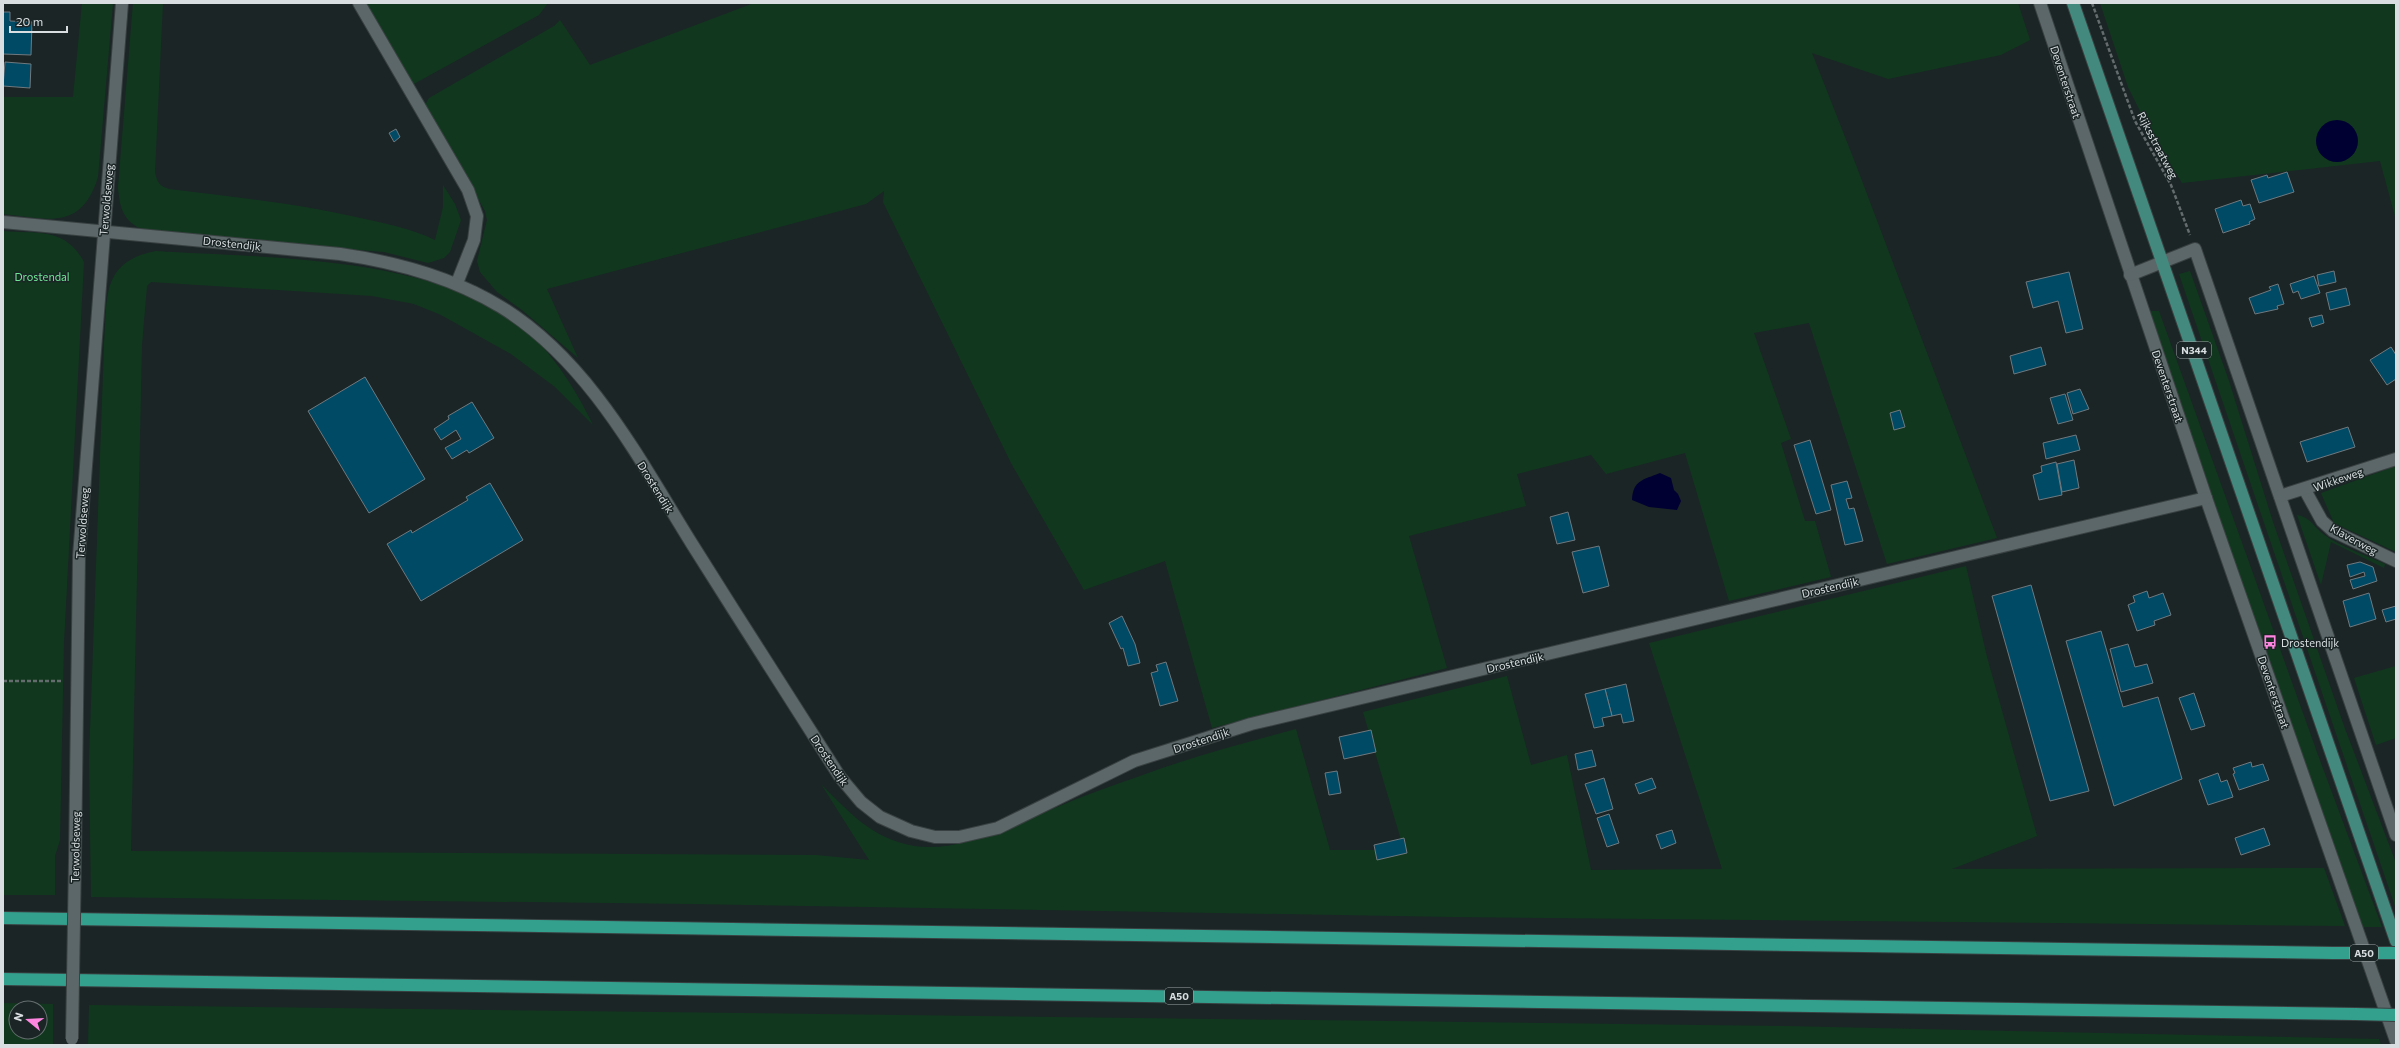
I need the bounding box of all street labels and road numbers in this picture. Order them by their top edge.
street label: Deventerstraat [2048,44,2084,120]
street label: Rijksstraatweg [2135,109,2181,181]
street label: Terwoldseweg [96,164,116,236]
street label: Drostendijk [202,233,262,253]
road number: N344 [2177,342,2211,358]
street label: Deventerstraat [2150,348,2187,424]
street label: Drostendijk [635,459,677,515]
street label: Wikkeweg [2311,464,2365,494]
street label: Terwoldseweg [73,487,91,559]
street label: Klaverweg [2328,521,2380,557]
street label: Drostendijk [1800,574,1860,600]
street label: Drostendijk [1485,649,1545,675]
street label: Deventerstraat [2256,654,2293,730]
street label: Drostendijk [1171,725,1231,755]
street label: Drostendijk [808,732,852,788]
street label: Terwoldseweg [68,811,82,883]
road number: A50 [2350,945,2378,961]
road number: A50 [1165,988,1193,1004]

